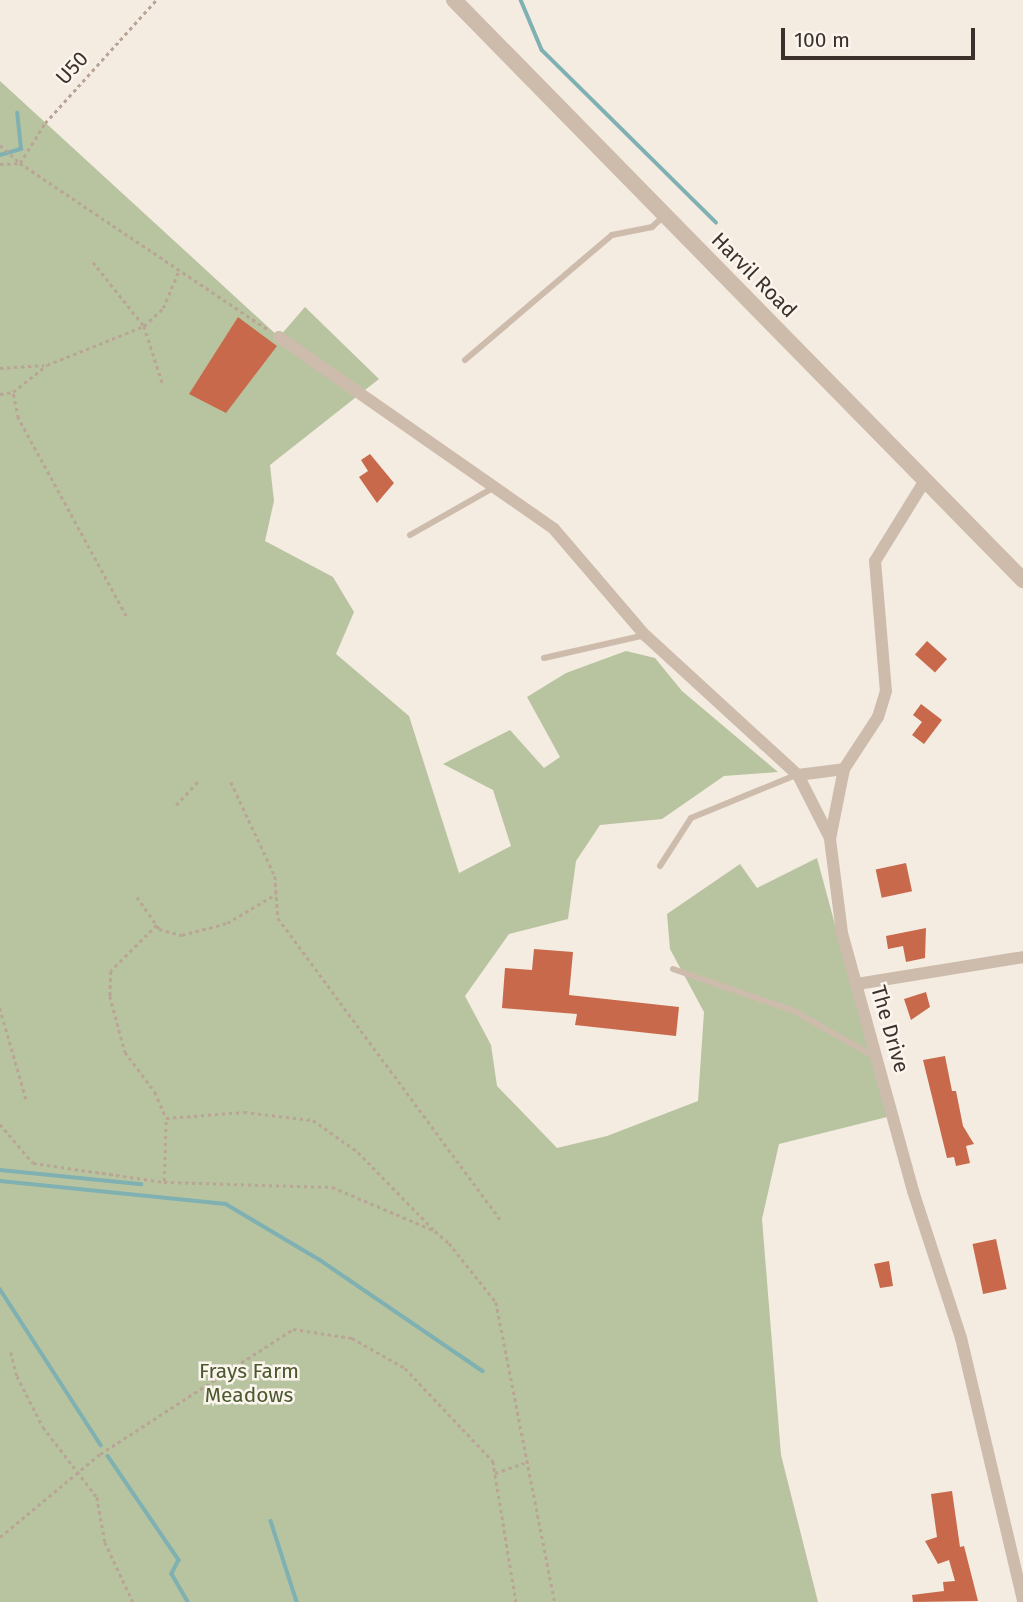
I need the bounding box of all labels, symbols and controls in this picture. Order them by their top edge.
scale bar [785,14,979,58]
text: 100 m [794,27,850,53]
street label: U50 [51,46,93,90]
street label: Harvil Road [706,227,802,323]
street label: The Drive [866,983,914,1075]
park label: Frays Farm Meadows [199,1358,299,1408]

